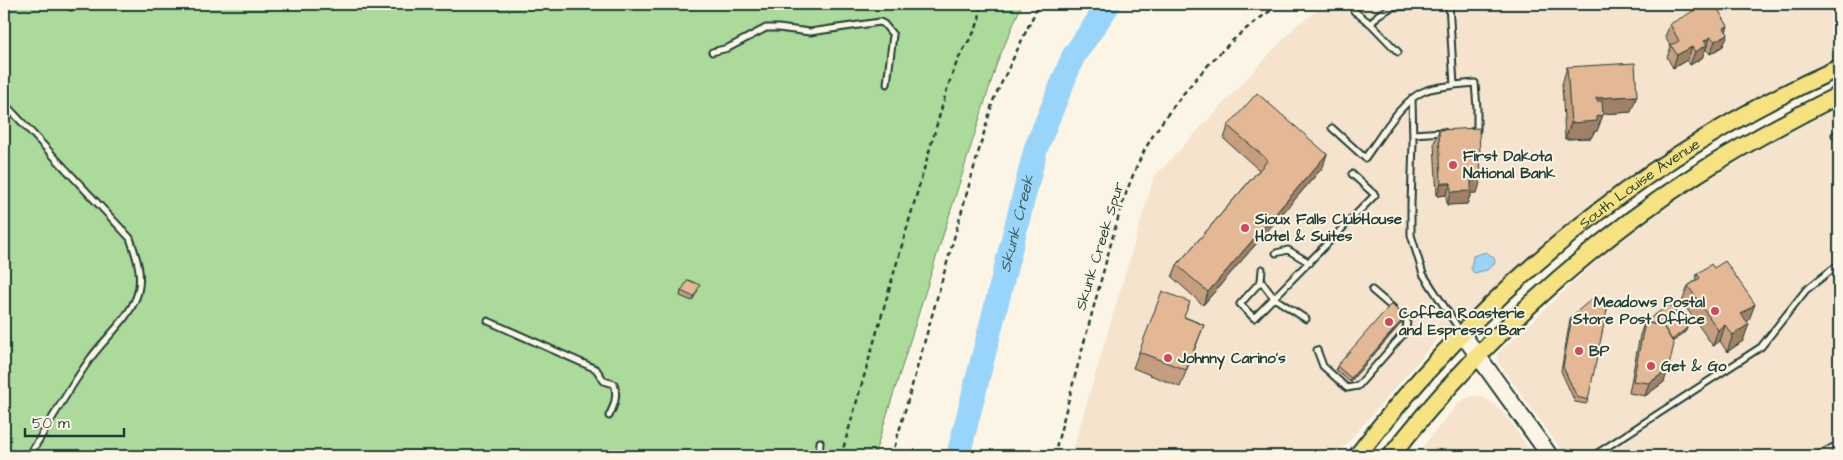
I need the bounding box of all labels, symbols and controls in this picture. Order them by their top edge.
street label: South Louise Avenue [1574,133,1704,234]
place label: First Dakota National Bank [1463,146,1556,184]
marker: First Dakota National Bank [1447,159,1459,171]
water label: Skunk Creek [994,171,1040,274]
street label: Skunk Creek Spur [1070,179,1130,313]
place label: Sioux Falls ClubHouse Hotel & Suites [1254,209,1402,247]
marker: Sioux Falls ClubHouse Hotel & Suites [1239,222,1251,234]
place label: Meadows Postal Store Post Office [1572,292,1706,330]
place label: Coffea Roasterie and Espresso Bar [1398,303,1526,341]
marker: Meadows Postal Store Post Office [1709,305,1721,317]
marker: Coffea Roasterie and Espresso Bar [1383,316,1395,328]
place label: BP [1589,341,1610,362]
marker: BP [1573,345,1585,357]
place label: Johnny Carino's [1177,348,1286,370]
marker: Johnny Carino's [1162,352,1174,364]
place label: Get & Go [1661,356,1727,377]
marker: Get & Go [1645,360,1657,372]
scale bar [25,405,124,437]
text: 50 m [32,413,70,434]

